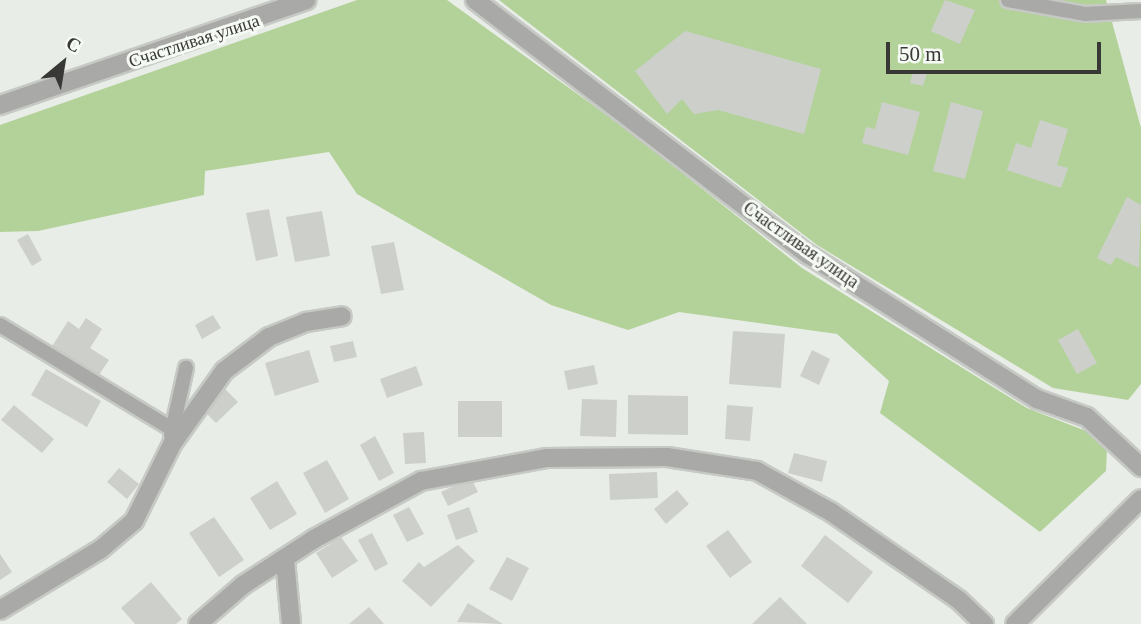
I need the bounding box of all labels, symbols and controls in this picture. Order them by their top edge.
street label: Счастливая улица [126,10,262,72]
north arrow [28,28,98,98]
scale bar [889,28,1104,72]
text: С [63,32,85,57]
text: 50 m [899,42,942,66]
street label: Счастливая улица [739,197,863,293]

